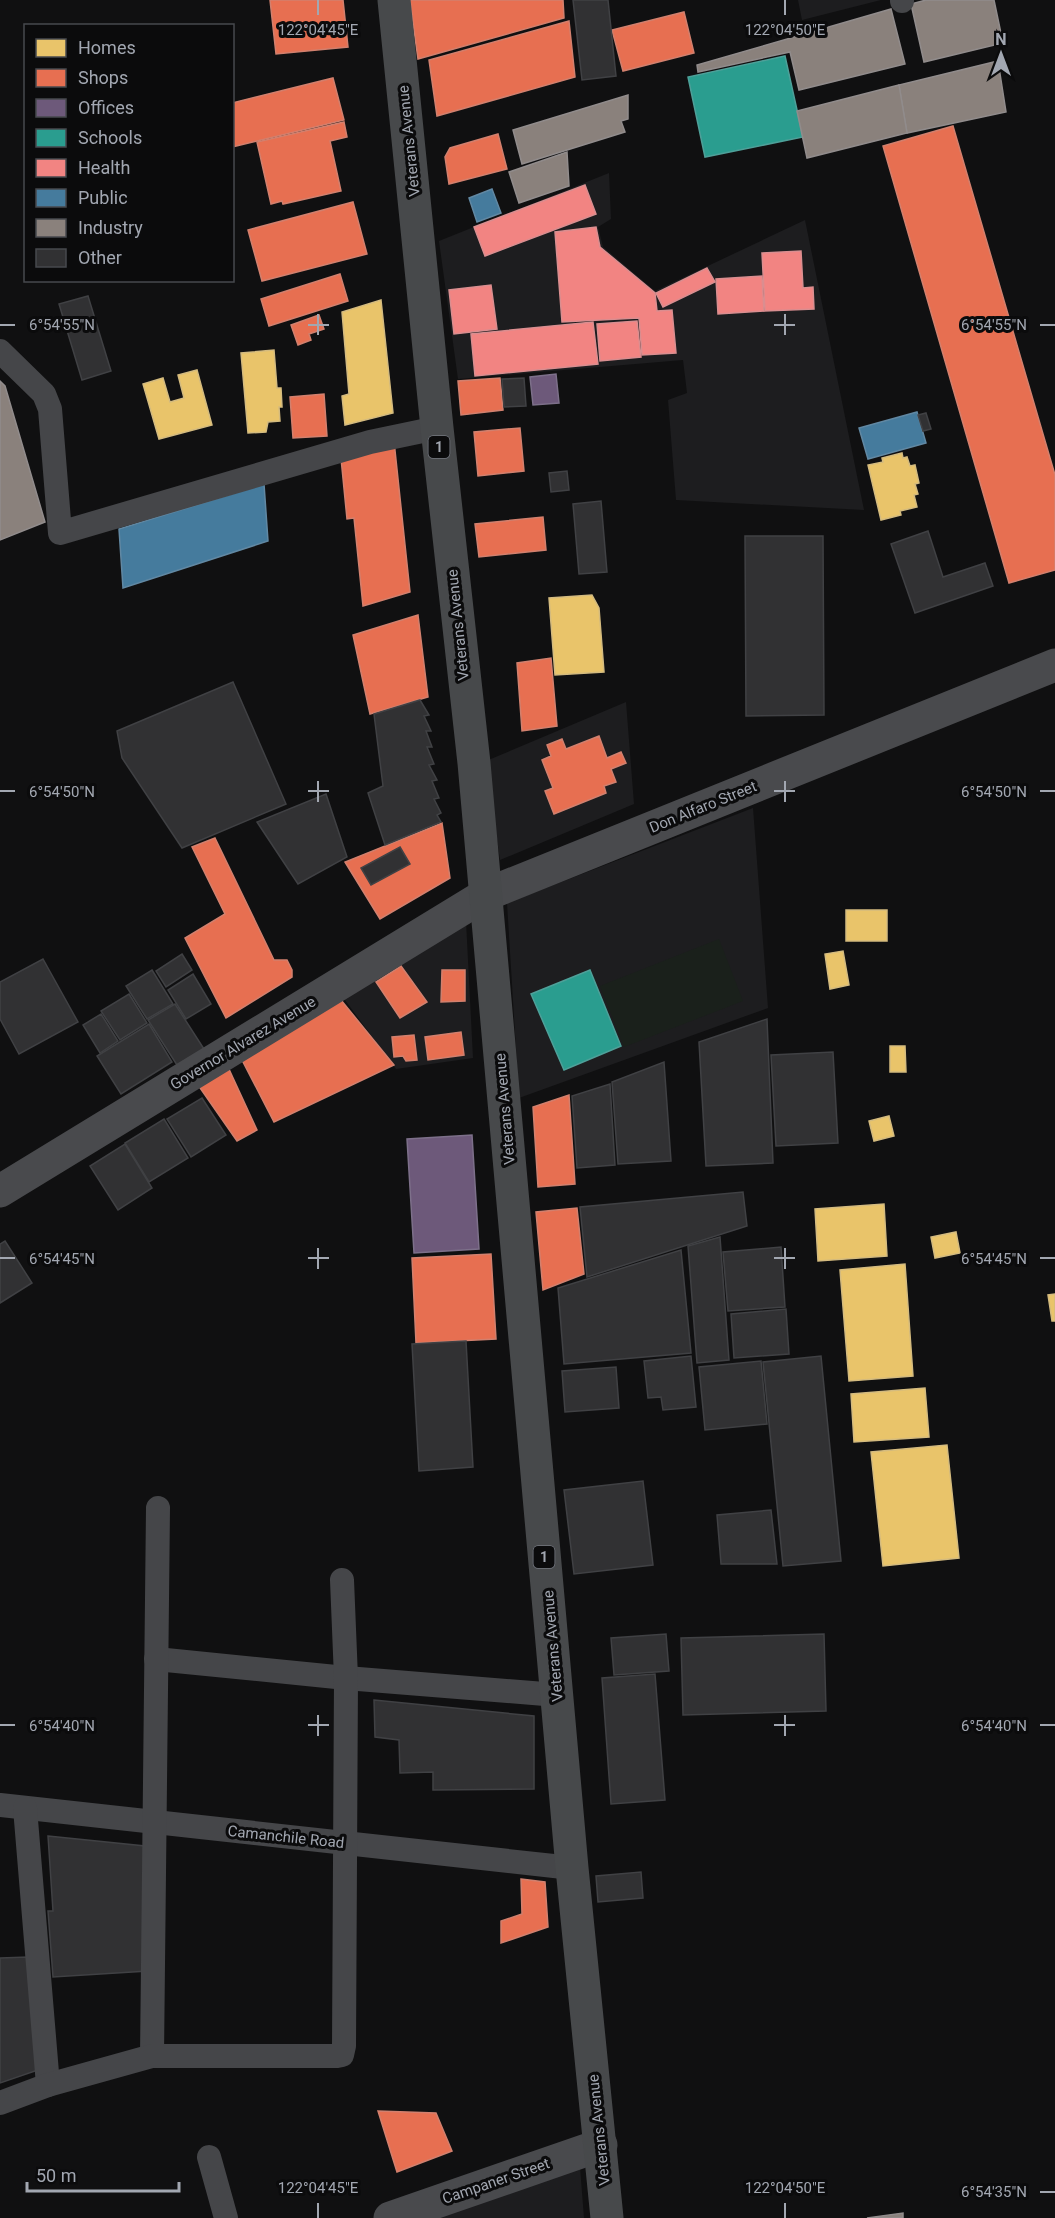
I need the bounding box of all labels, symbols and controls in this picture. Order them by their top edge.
text: 122°04'45"E [278,21,359,39]
text: 122°04'50"E [745,21,826,39]
legend [24,24,234,282]
north arrow [971,24,1031,84]
text: N [995,30,1007,49]
text: Homes [78,37,136,58]
text: Shops [78,67,128,88]
street label: Veterans Avenue [394,84,424,198]
text: Offices [78,97,134,118]
text: Schools [78,127,142,148]
text: Health [78,157,130,178]
text: Public [78,187,128,208]
text: Industry [78,217,143,238]
text: Other [78,247,122,268]
text: 6°54'55"N [29,316,95,334]
text: 6°54'55"N [961,316,1027,334]
road number: 1 [428,436,450,458]
street label: Veterans Avenue [443,568,473,682]
street label: Don Alfaro Street [647,777,759,837]
text: 6°54'50"N [29,783,95,801]
text: 6°54'50"N [961,783,1027,801]
street label: Governor Alvarez Avenue [167,992,319,1094]
street label: Veterans Avenue [491,1052,519,1165]
text: 6°54'45"N [29,1250,95,1268]
text: 6°54'45"N [961,1250,1027,1268]
road number: 1 [534,1546,554,1568]
street label: Veterans Avenue [539,1589,567,1702]
text: 6°54'40"N [29,1717,95,1735]
text: 6°54'40"N [961,1717,1027,1735]
street label: Camanchile Road [227,1822,345,1852]
street label: Veterans Avenue [584,2073,614,2187]
street label: Campaner Street [440,2154,552,2208]
scale bar [27,2155,178,2193]
text: 50 m [36,2165,76,2186]
text: 122°04'45"E [278,2179,359,2197]
text: 122°04'50"E [745,2179,826,2197]
text: 6°54'35"N [961,2183,1027,2201]

